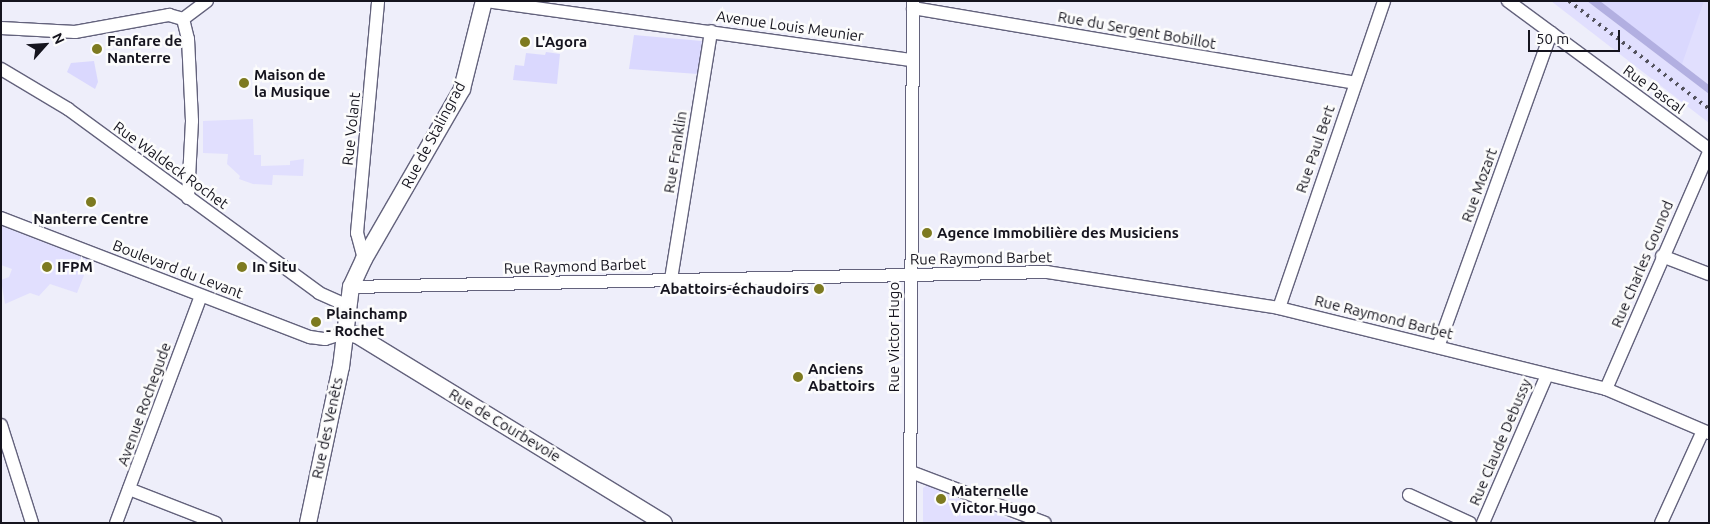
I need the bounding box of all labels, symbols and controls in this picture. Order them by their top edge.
street label: Avenue Louis Meunier [715,7,865,45]
street label: Rue du Sergent Bobillot [1057,7,1217,53]
north arrow [20,20,70,70]
scale bar [1530,20,1622,52]
text: N [49,30,68,47]
text: 50 m [1536,30,1569,47]
place label: Fanfare de Nanterre [107,31,182,66]
place label: L'Agora [535,33,587,51]
marker: L'Agora [519,36,531,48]
marker: Fanfare de Nanterre [91,43,103,55]
street label: Rue Pascal [1620,61,1688,117]
place label: Maison de la Musique [254,65,330,100]
marker: Maison de la Musique [238,77,250,89]
street label: Rue de Stalingrad [397,78,469,192]
street label: Rue Volant [338,92,364,166]
street label: Rue Paul Bert [1292,103,1338,195]
street label: Rue Franklin [660,110,690,194]
street label: Rue Waldeck Rochet [110,117,232,213]
street label: Rue Mozart [1457,146,1501,224]
marker: Nanterre Centre [85,196,97,208]
street label: Rue Charles Gounod [1607,198,1677,330]
place label: Nanterre Centre [33,210,149,228]
place label: Agence Immobilière des Musiciens [937,224,1179,242]
marker: Agence Immobilière des Musiciens [921,227,933,239]
street label: Boulevard du Levant [110,236,246,302]
street label: Rue Raymond Barbet [910,248,1052,268]
street label: Rue Raymond Barbet [504,255,646,277]
place label: IFPM [57,258,93,276]
place label: In Situ [252,258,297,276]
marker: IFPM [41,261,53,273]
marker: In Situ [236,261,248,273]
place label: Abattoirs-échaudoirs [660,280,809,298]
street label: Rue Victor Hugo [885,282,903,392]
marker: Abattoirs-échaudoirs [813,283,825,295]
street label: Rue Raymond Barbet [1313,291,1455,343]
place label: Plainchamp - Rochet [326,304,408,339]
marker: Plainchamp - Rochet [310,316,322,328]
street label: Avenue Rochegude [113,340,175,468]
place label: Anciens Abattoirs [808,359,875,394]
marker: Anciens Abattoirs [792,371,804,383]
street label: Rue des Venêts [307,376,347,480]
street label: Rue Claude Debussy [1465,376,1535,508]
street label: Rue de Courbevoie [446,384,564,466]
place label: Maternelle Victor Hugo [951,481,1036,516]
marker: Maternelle Victor Hugo [935,493,947,505]

